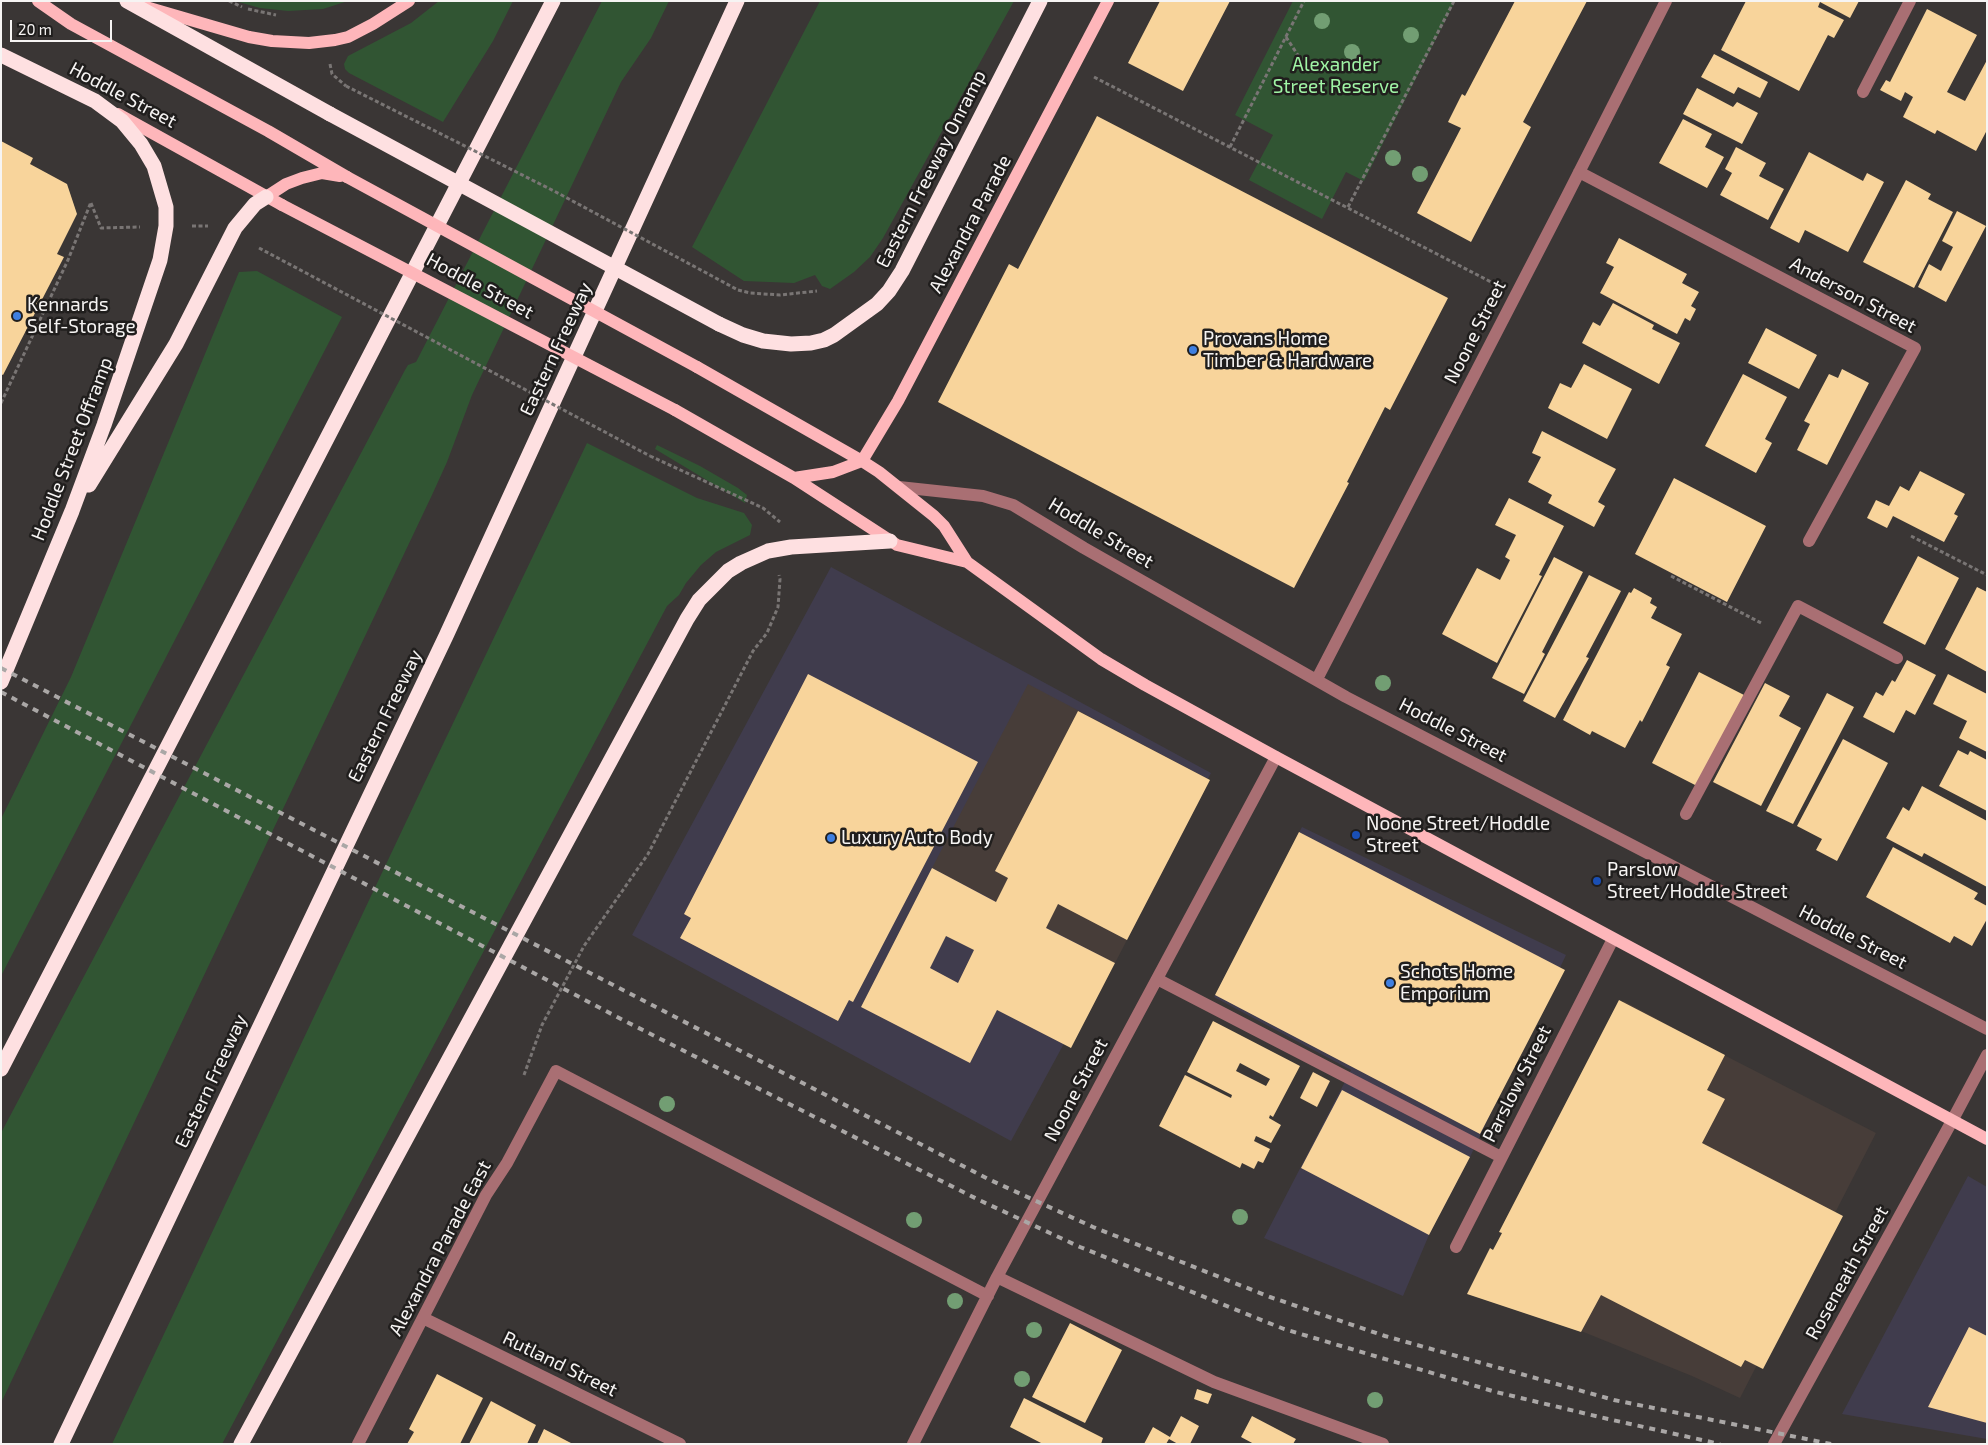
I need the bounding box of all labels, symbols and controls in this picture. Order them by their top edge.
scale bar [12,10,115,42]
text: 20 m [18,20,52,38]
park label: Alexander Street Reserve [1273,54,1399,98]
street label: Hoddle Street [65,57,181,133]
street label: Eastern Freeway Onramp [871,66,991,272]
street label: Alexandra Parade [924,151,1016,297]
street label: Hoddle Street [422,248,538,324]
street label: Anderson Street [1786,252,1920,338]
street label: Noone Street [1439,276,1511,388]
street label: Eastern Freeway [515,279,597,419]
place label: Kennards Self-Storage [27,294,136,338]
marker: Kennards Self-Storage [11,310,23,322]
place label: Provans Home Timber & Hardware [1203,328,1372,372]
marker: Provans Home Timber & Hardware [1187,344,1199,356]
street label: Hoddle Street Offramp [27,354,117,544]
street label: Hoddle Street [1044,493,1158,573]
street label: Eastern Freeway [343,646,427,786]
street label: Hoddle Street [1395,693,1511,767]
place label: Noone Street/Hoddle Street [1366,813,1550,857]
place label: Luxury Auto Body [841,827,993,849]
marker: Noone Street/Hoddle Street [1350,829,1362,841]
marker: Luxury Auto Body [825,832,837,844]
place label: Parslow Street/Hoddle Street [1607,859,1788,903]
marker: Parslow Street/Hoddle Street [1591,875,1603,887]
street label: Hoddle Street [1795,900,1911,974]
place label: Schots Home Emporium [1400,961,1513,1005]
marker: Schots Home Emporium [1384,977,1396,989]
street label: Eastern Freeway [170,1011,252,1151]
street label: Parslow Street [1478,1022,1556,1146]
street label: Noone Street [1039,1035,1113,1145]
street label: Alexandra Parade East [384,1156,496,1340]
street label: Roseneath Street [1801,1202,1893,1344]
street label: Rutland Street [499,1326,621,1402]

